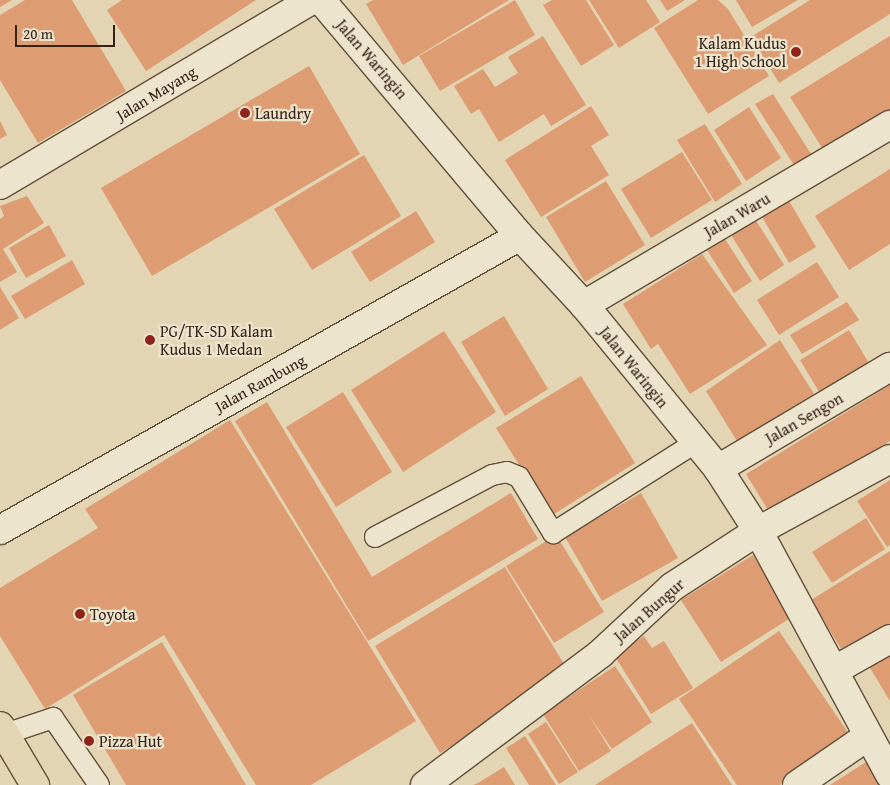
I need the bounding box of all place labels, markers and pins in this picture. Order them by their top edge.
place label: Kalam Kudus 1 High School [695,33,786,71]
marker: Kalam Kudus 1 High School [790,46,802,58]
place label: Laundry [255,103,311,123]
marker: Laundry [239,107,251,119]
place label: PG/TK-SD Kalam Kudus 1 Medan [160,321,273,359]
marker: PG/TK-SD Kalam Kudus 1 Medan [144,334,156,346]
place label: Toyota [90,604,136,624]
marker: Toyota [74,608,86,620]
place label: Pizza Hut [99,731,162,751]
marker: Pizza Hut [83,735,95,747]

